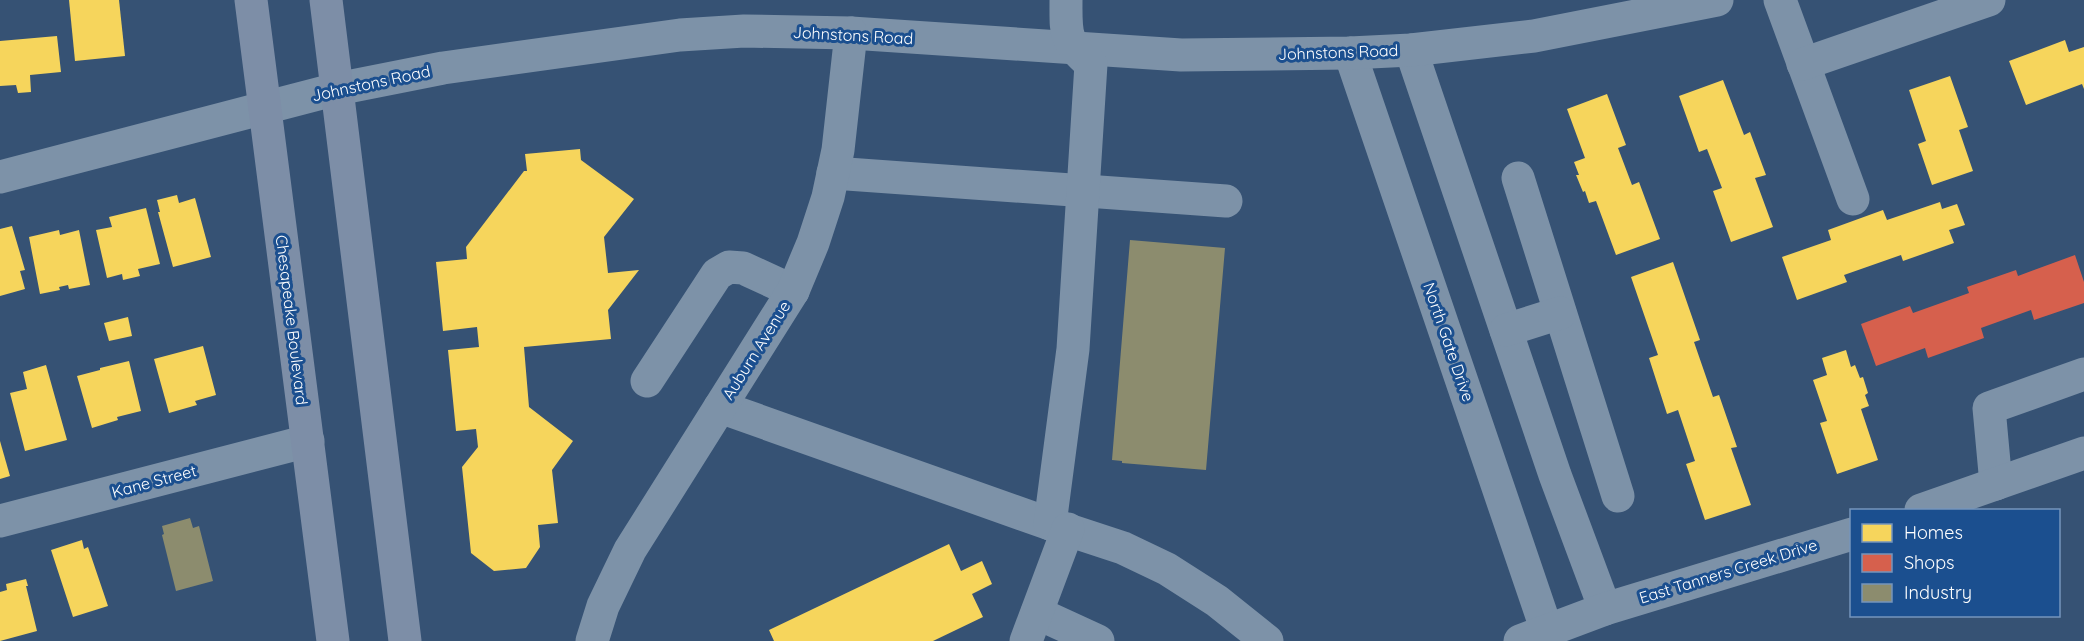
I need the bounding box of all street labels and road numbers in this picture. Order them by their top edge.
street label: Johnstons Road [792,22,914,48]
street label: Johnstons Road [1277,40,1399,64]
street label: Johnstons Road [310,61,432,105]
street label: Chesapeake Boulevard [272,234,312,406]
street label: North Gate Drive [1419,280,1479,404]
street label: Auburn Avenue [718,297,794,403]
street label: Kane Street [109,460,199,502]
street label: East Tanners Creek Drive [1637,534,1819,608]

